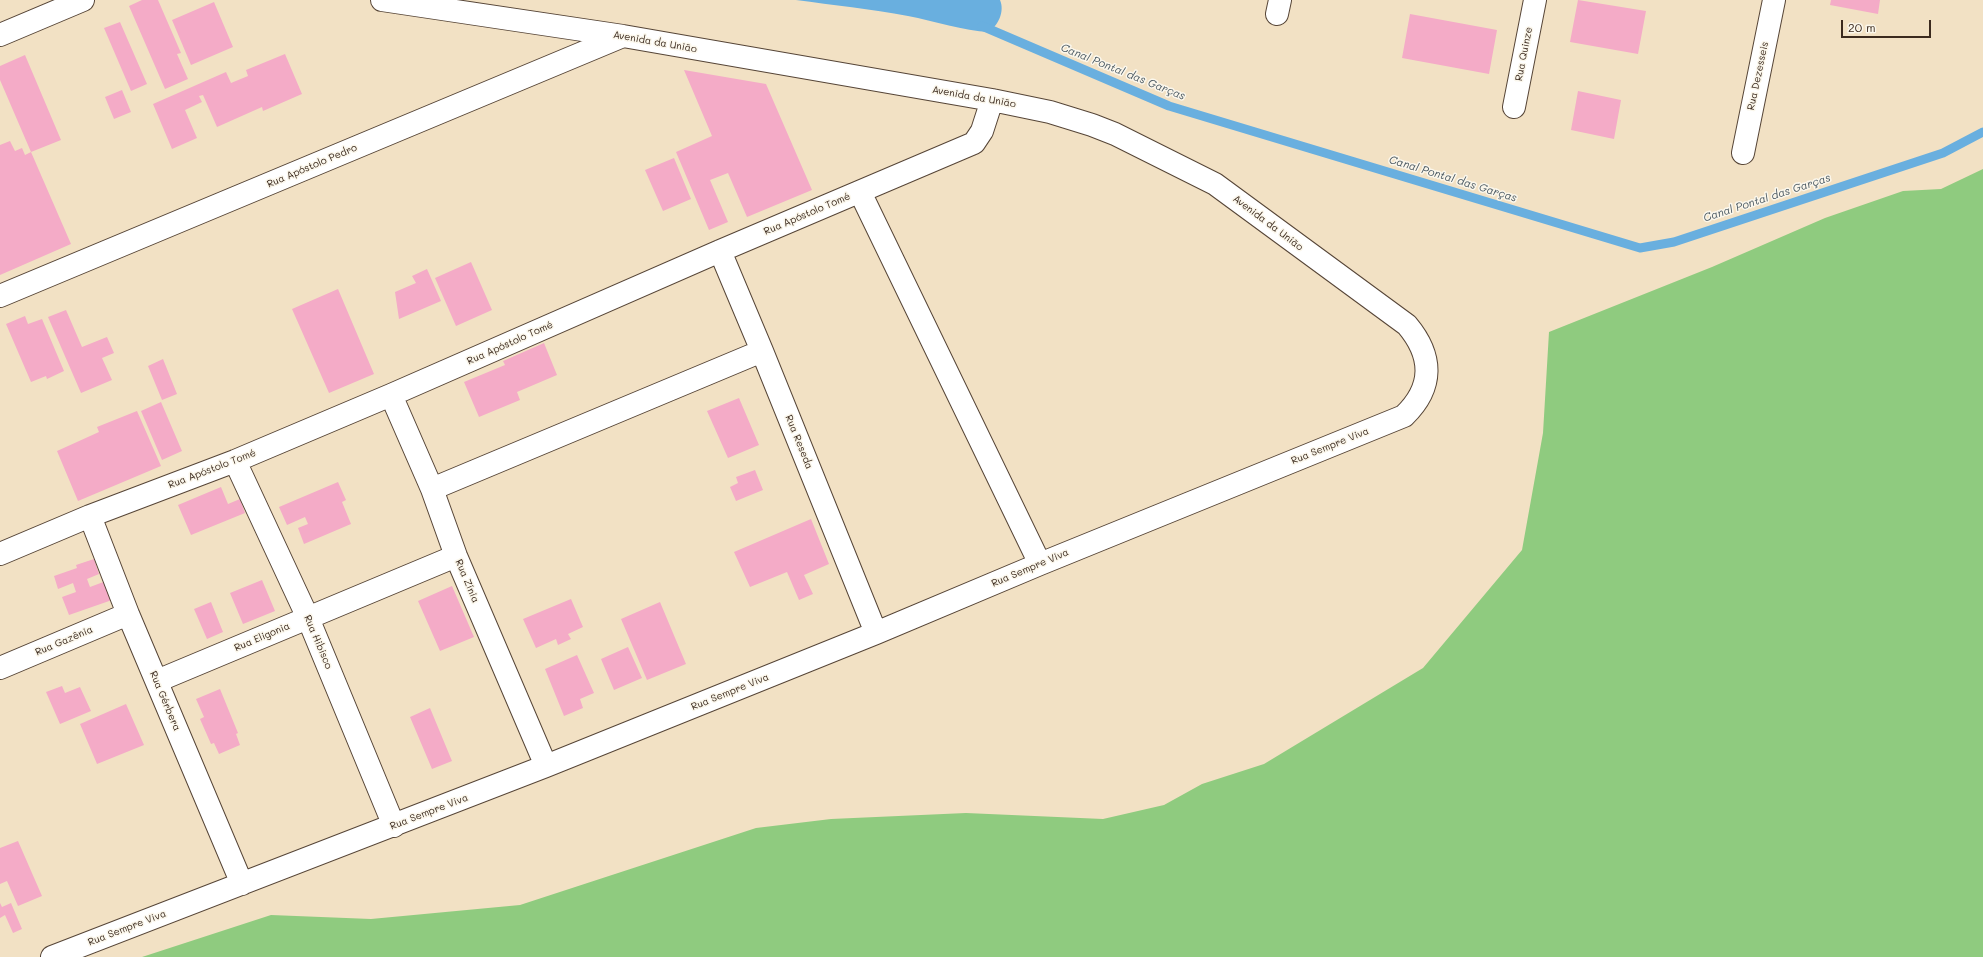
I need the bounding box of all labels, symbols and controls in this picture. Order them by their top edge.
scale bar [1843,12,1933,38]
text: 20 m [1848,19,1876,35]
street label: Rua Quinze [1513,26,1535,82]
street label: Avenida da União [612,29,698,55]
water label: Canal Pontal das Garças [1059,41,1187,103]
street label: Rua Dezesseis [1745,41,1771,111]
street label: Avenida da União [931,84,1017,110]
street label: Rua Apóstolo Pedro [265,142,359,190]
water label: Canal Pontal das Garças [1387,153,1519,205]
water label: Canal Pontal das Garças [1702,171,1832,225]
street label: Rua Apóstolo Tomé [762,190,852,238]
street label: Avenida da União [1230,193,1306,253]
street label: Rua Apóstolo Tomé [465,319,555,367]
street label: Rua Reseda [783,413,815,471]
street label: Rua Sempre Viva [1289,425,1371,467]
street label: Rua Apóstolo Tomé [167,447,257,491]
street label: Rua Sempre Viva [990,546,1070,590]
street label: Rua Zínia [452,557,482,605]
street label: Rua Hibisco [301,613,335,671]
street label: Rua Eligonia [232,620,292,654]
street label: Rua Gazênia [33,623,95,659]
street label: Rua Gérbera [147,669,183,733]
street label: Rua Sempre Viva [689,671,771,713]
street label: Rua Sempre Viva [388,792,470,832]
street label: Rua Sempre Viva [86,908,168,948]

